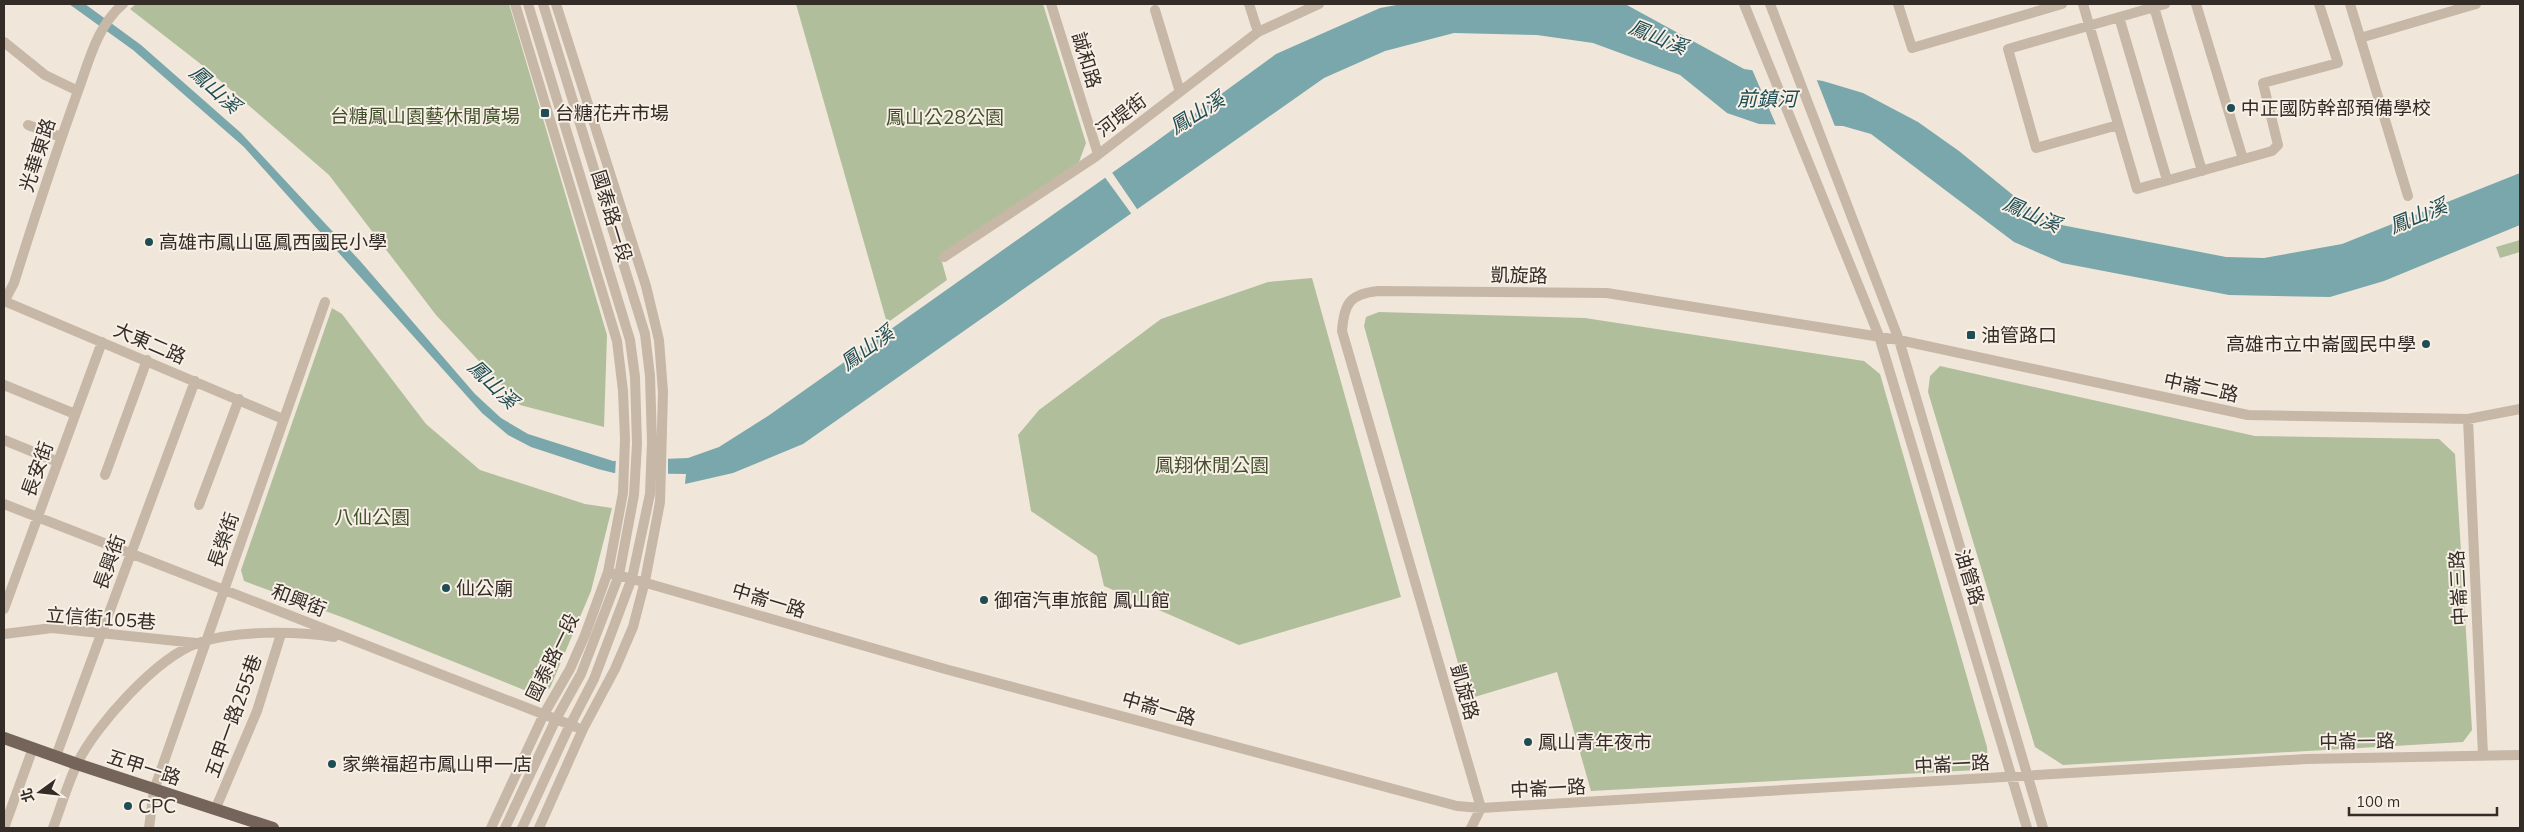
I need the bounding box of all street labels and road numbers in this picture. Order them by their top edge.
street label: 誠和路 [1067,29,1107,91]
street label: 河堤街 [1091,88,1151,142]
street label: 光華東路 [14,115,60,195]
street label: 國泰路一段 [587,167,637,265]
street label: 凱旋路 [1490,263,1548,287]
street label: 大東二路 [110,317,190,369]
street label: 中崙二路 [2161,367,2241,407]
street label: 長安街 [16,438,58,500]
street label: 長榮街 [202,509,244,571]
street label: 長興街 [88,531,130,593]
street label: 油管路 [1950,546,1990,608]
street label: 中崙三路 [2444,549,2472,627]
street label: 中崙一路 [729,577,809,623]
street label: 和興街 [268,579,330,621]
street label: 立信街105巷 [45,602,157,634]
street label: 國泰路一段 [520,609,584,705]
street label: 五甲一路255巷 [200,651,266,781]
street label: 凱旋路 [1446,661,1484,723]
street label: 中崙一路 [1119,686,1199,730]
street label: 中崙一路 [2319,728,2395,754]
street label: 五甲一路 [104,744,184,790]
street label: 中崙一路 [1913,750,1991,778]
street label: 中崙一路 [1509,774,1587,802]

